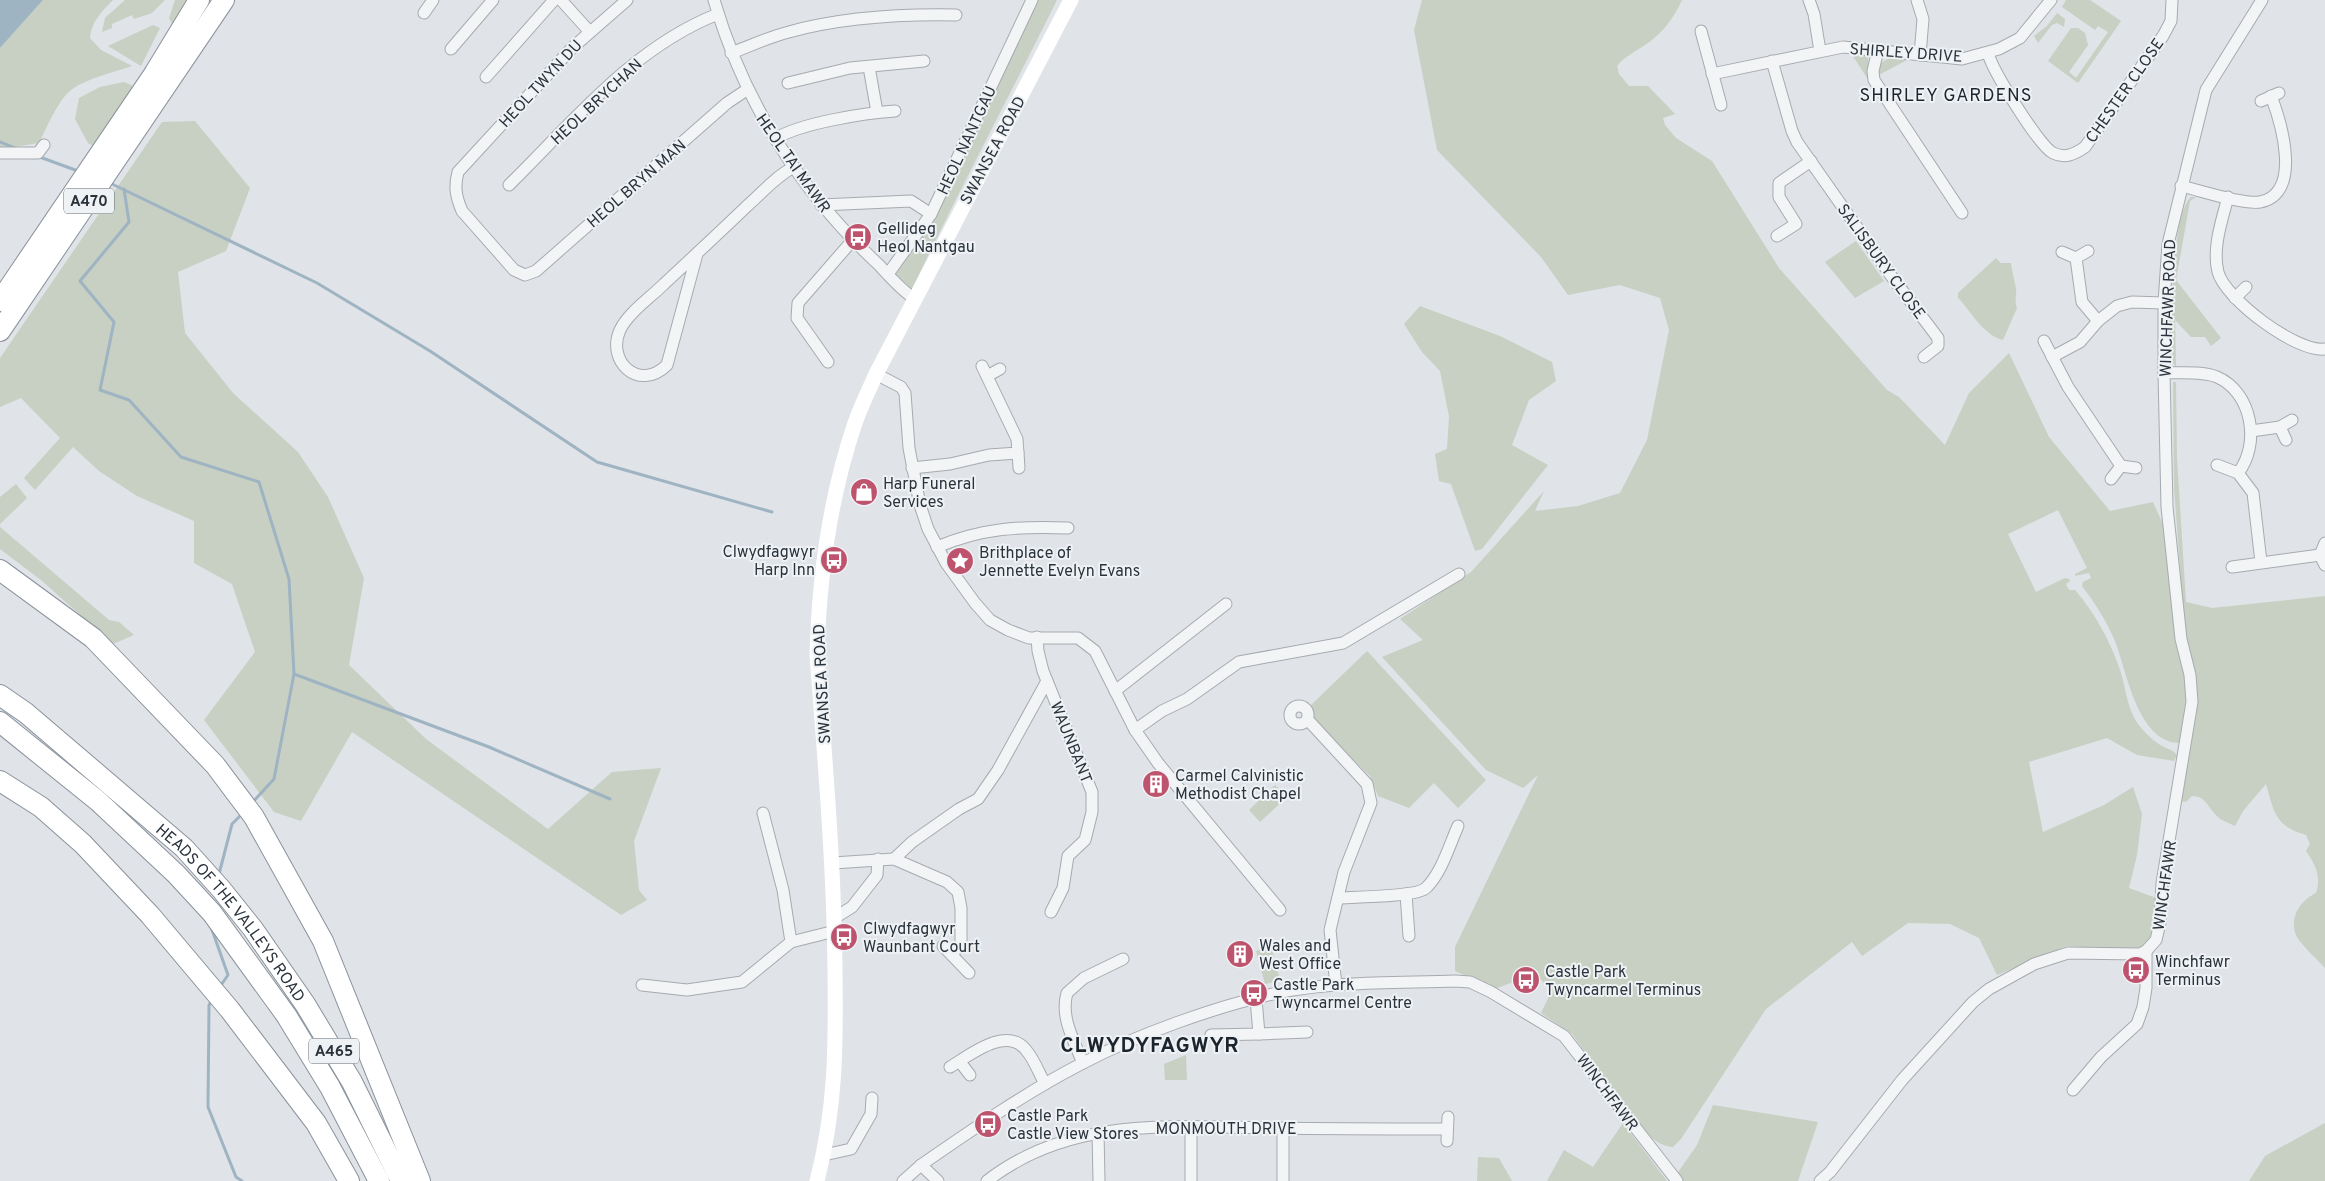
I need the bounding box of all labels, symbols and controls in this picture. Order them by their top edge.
street label: CHESTER CLOSE [2082,35,2169,147]
street label: HEOL TWYN DU [495,36,587,133]
street label: SHIRLEY DRIVE [1849,40,1963,68]
street label: HEOL BRYCHAN [548,55,647,150]
street label: HEOL NANTGAU [934,83,1002,199]
district label: SHIRLEY GARDENS [1859,85,2033,108]
street label: SWANSEA ROAD [957,93,1031,209]
street label: HEOL TAI MAWR [751,111,834,218]
street label: HEOL BRYN MAN [584,136,691,233]
road number: A470 [64,188,114,214]
street label: SALISBURY CLOSE [1832,201,1929,324]
place label: Gellideg Heol Nantgau [877,220,975,258]
bus stop icon: Gellideg Heol Nantgau [843,222,873,252]
street label: WINCHFAWR ROAD [2157,239,2181,377]
place label: Harp Funeral Services [883,475,975,513]
shop icon: Harp Funeral Services [849,477,879,507]
place label: Clwydfagwyr Harp Inn [722,543,815,581]
place label: Brithplace of Jennette Evelyn Evans [979,544,1140,582]
bus stop icon: Clwydfagwyr Harp Inn [819,545,849,575]
place icon: Brithplace of Jennette Evelyn Evans [945,546,975,576]
street label: SWANSEA ROAD [810,623,836,744]
street label: WAUNBANT [1045,699,1096,787]
place label: Carmel Calvinistic Methodist Chapel [1175,767,1304,805]
building icon: Carmel Calvinistic Methodist Chapel [1141,769,1171,799]
street label: HEADS OF THE VALLEYS ROAD [151,820,309,1006]
street label: WINCHFAWR [2150,839,2182,932]
place label: Clwydfagwyr Waunbant Court [863,920,980,958]
bus stop icon: Clwydfagwyr Waunbant Court [829,922,859,952]
place label: Wales and West Office [1259,937,1341,975]
building icon: Wales and West Office [1225,939,1255,969]
place label: Winchfawr Terminus [2155,953,2230,991]
bus stop icon: Winchfawr Terminus [2121,955,2151,985]
place label: Castle Park Twyncarmel Terminus [1545,963,1701,1001]
bus stop icon: Castle Park Twyncarmel Terminus [1511,965,1541,995]
place label: Castle Park Twyncarmel Centre [1273,976,1412,1014]
bus stop icon: Castle Park Twyncarmel Centre [1239,978,1269,1008]
district label: CLWYDYFAGWYR [1060,1033,1240,1060]
road number: A465 [309,1038,359,1064]
street label: WINCHFAWR [1571,1051,1642,1136]
place label: Castle Park Castle View Stores [1007,1107,1139,1145]
bus stop icon: Castle Park Castle View Stores [973,1109,1003,1139]
street label: MONMOUTH DRIVE [1155,1120,1297,1140]

